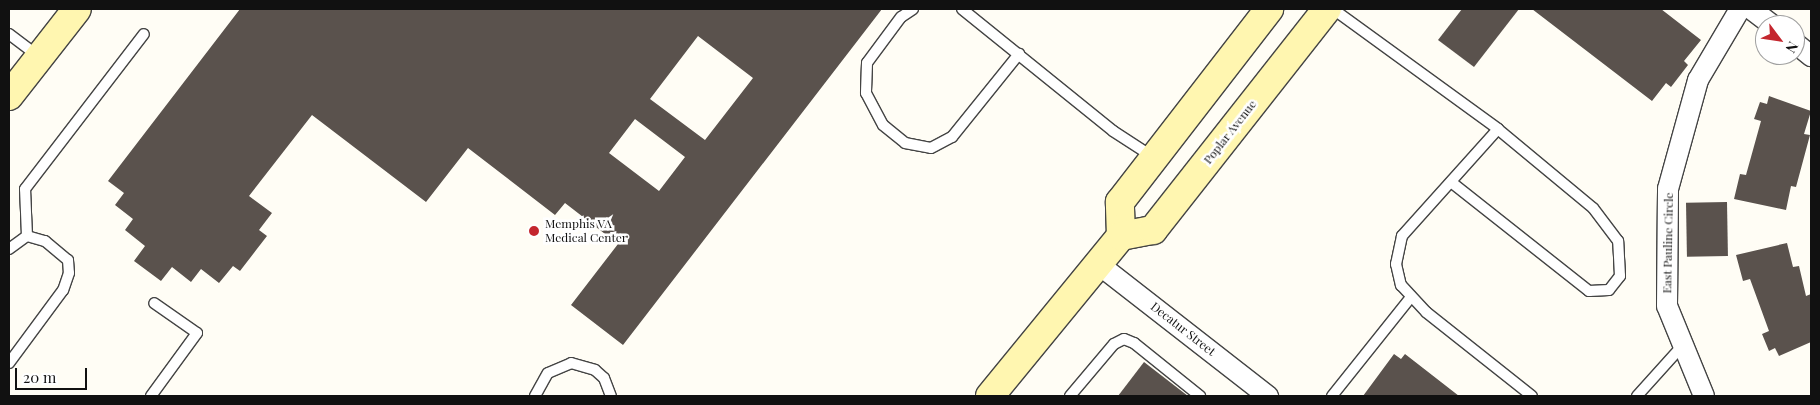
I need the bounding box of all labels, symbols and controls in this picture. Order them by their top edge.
north arrow [1755,15,1805,65]
text: N [1782,38,1803,57]
street label: Poplar Avenue [1200,97,1260,167]
street label: East Pauline Circle [1660,192,1676,294]
place label: Memphis VA Medical Center [545,217,627,245]
marker: Memphis VA Medical Center [527,224,541,238]
street label: Decatur Street [1148,299,1218,359]
scale bar [18,358,90,390]
text: 20 m [23,367,56,387]

